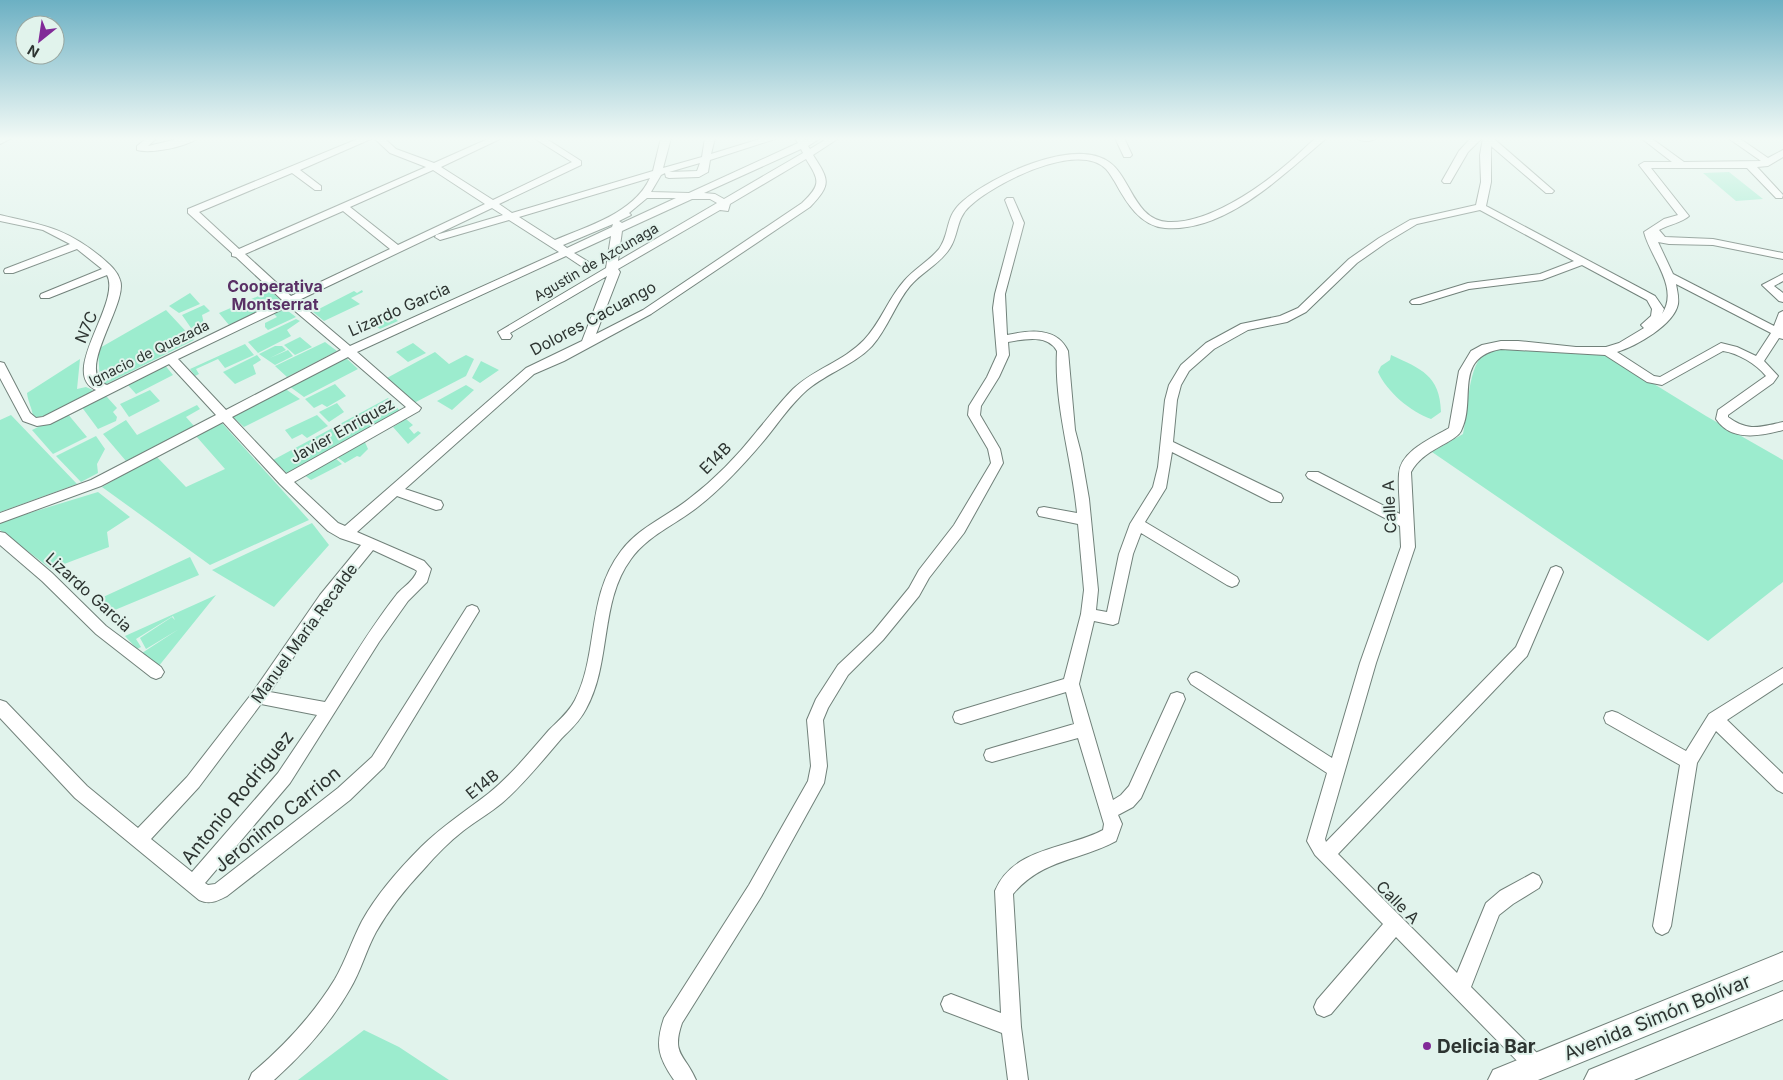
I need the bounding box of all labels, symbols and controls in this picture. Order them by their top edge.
north arrow [15,15,65,65]
text: N [24,42,42,62]
street label: Agustin de Azcunaga [531,219,661,304]
district label: Cooperativa Montserrat [227,276,323,314]
street label: Dolores Cacuango [527,276,659,360]
street label: Lizardo Garcia [345,278,453,340]
street label: N7C [70,308,102,346]
street label: Ignacio de Quezada [86,316,212,389]
street label: Javier Enriquez [286,393,398,467]
street label: E14B [695,438,735,478]
street label: Calle A [1378,480,1400,534]
street label: Lizardo Garcia [42,548,136,636]
street label: Manuel Maria Recalde [247,559,361,707]
street label: Antonio Rodriguez [176,726,298,869]
street label: Jeronimo Carrion [209,761,345,877]
street label: E14B [461,765,503,803]
street label: Calle A [1372,876,1424,928]
street label: Avenida Simón Bolívar [1560,969,1754,1065]
place label: Delicia Bar [1437,1035,1536,1058]
marker: Delicia Bar [1421,1040,1433,1052]

